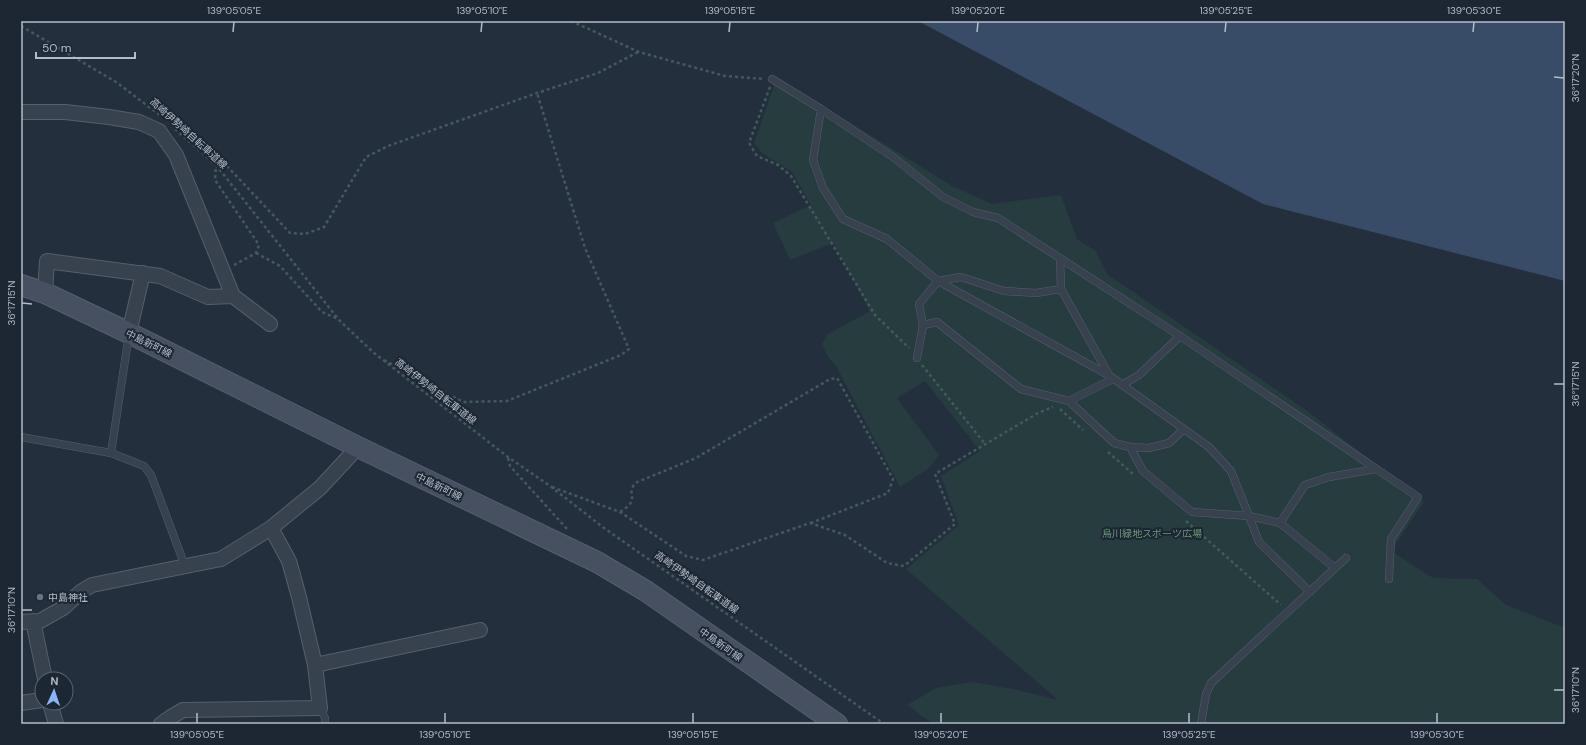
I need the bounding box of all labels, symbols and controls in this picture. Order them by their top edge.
text: 139°05'05"E [207,4,261,17]
text: 139°05'10"E [456,4,508,17]
text: 139°05'15"E [705,4,756,17]
text: 139°05'20"E [951,4,1005,17]
text: 139°05'25"E [1199,4,1253,17]
text: 139°05'30"E [1447,4,1501,17]
scale bar [36,34,135,60]
text: 50 m [42,40,71,56]
text: 36°17'20"N [1569,54,1582,102]
street label: 高崎伊勢崎自転車道線 [147,95,230,172]
text: 36°17'15"N [5,280,18,325]
street label: 中島新町線 [123,327,174,360]
street label: 高崎伊勢崎自転車道線 [392,355,479,427]
text: 36°17'15"N [1569,361,1582,406]
street label: 中島新町線 [413,470,464,503]
park label: 烏川緑地スポーツ広場 [1102,527,1202,540]
street label: 高崎伊勢崎自転車道線 [652,548,741,616]
text: 36°17'10"N [5,587,18,633]
place label: 中島神社 [48,591,88,604]
marker: 中島神社 [35,592,45,602]
street label: 中島新町線 [697,625,745,664]
text: 36°17'10"N [1569,667,1582,713]
north arrow [34,671,74,711]
text: N [50,674,59,688]
text: 139°05'05"E [170,728,224,741]
text: 139°05'10"E [419,728,471,741]
text: 139°05'15"E [668,728,719,741]
text: 139°05'20"E [914,728,968,741]
text: 139°05'25"E [1162,728,1216,741]
text: 139°05'30"E [1410,728,1464,741]

